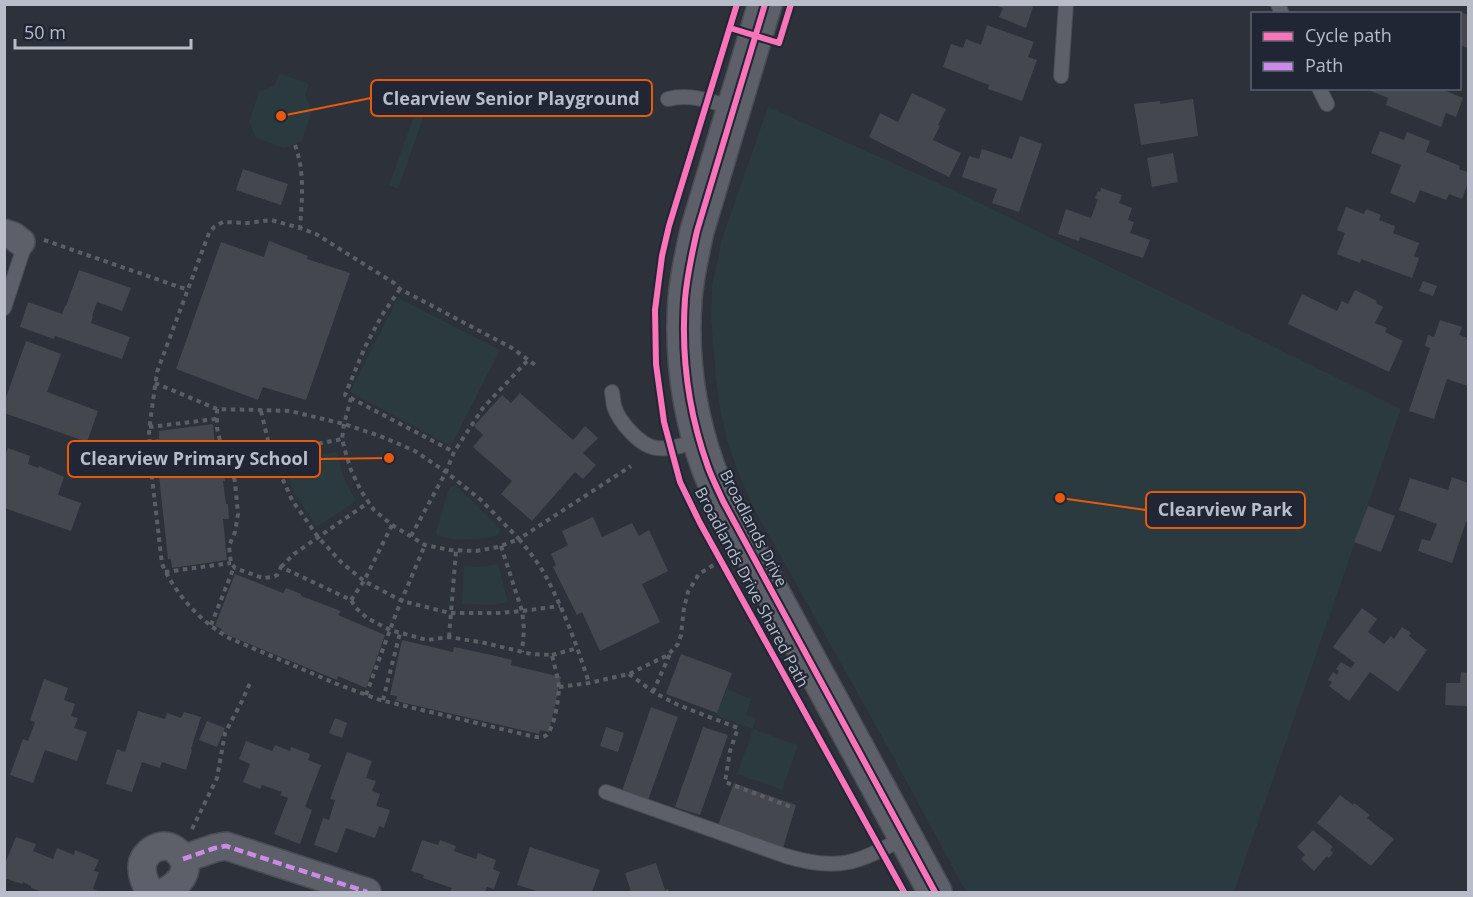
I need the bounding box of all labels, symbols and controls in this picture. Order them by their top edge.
scale bar [15,12,190,50]
legend [1251,12,1461,90]
text: 50 m [24,20,66,44]
text: Cycle path [1305,23,1392,47]
text: Path [1305,53,1343,77]
callout: Clearview Senior Playground [371,80,652,116]
text: Clearview Senior Playground [382,86,640,110]
callout: Clearview Primary School [68,441,320,477]
text: Clearview Primary School [80,446,308,470]
street label: Broadlands Drive [715,466,793,590]
street label: Broadlands Drive Shared Path [690,483,814,691]
callout: Clearview Park [1146,492,1305,528]
text: Clearview Park [1158,497,1293,521]

